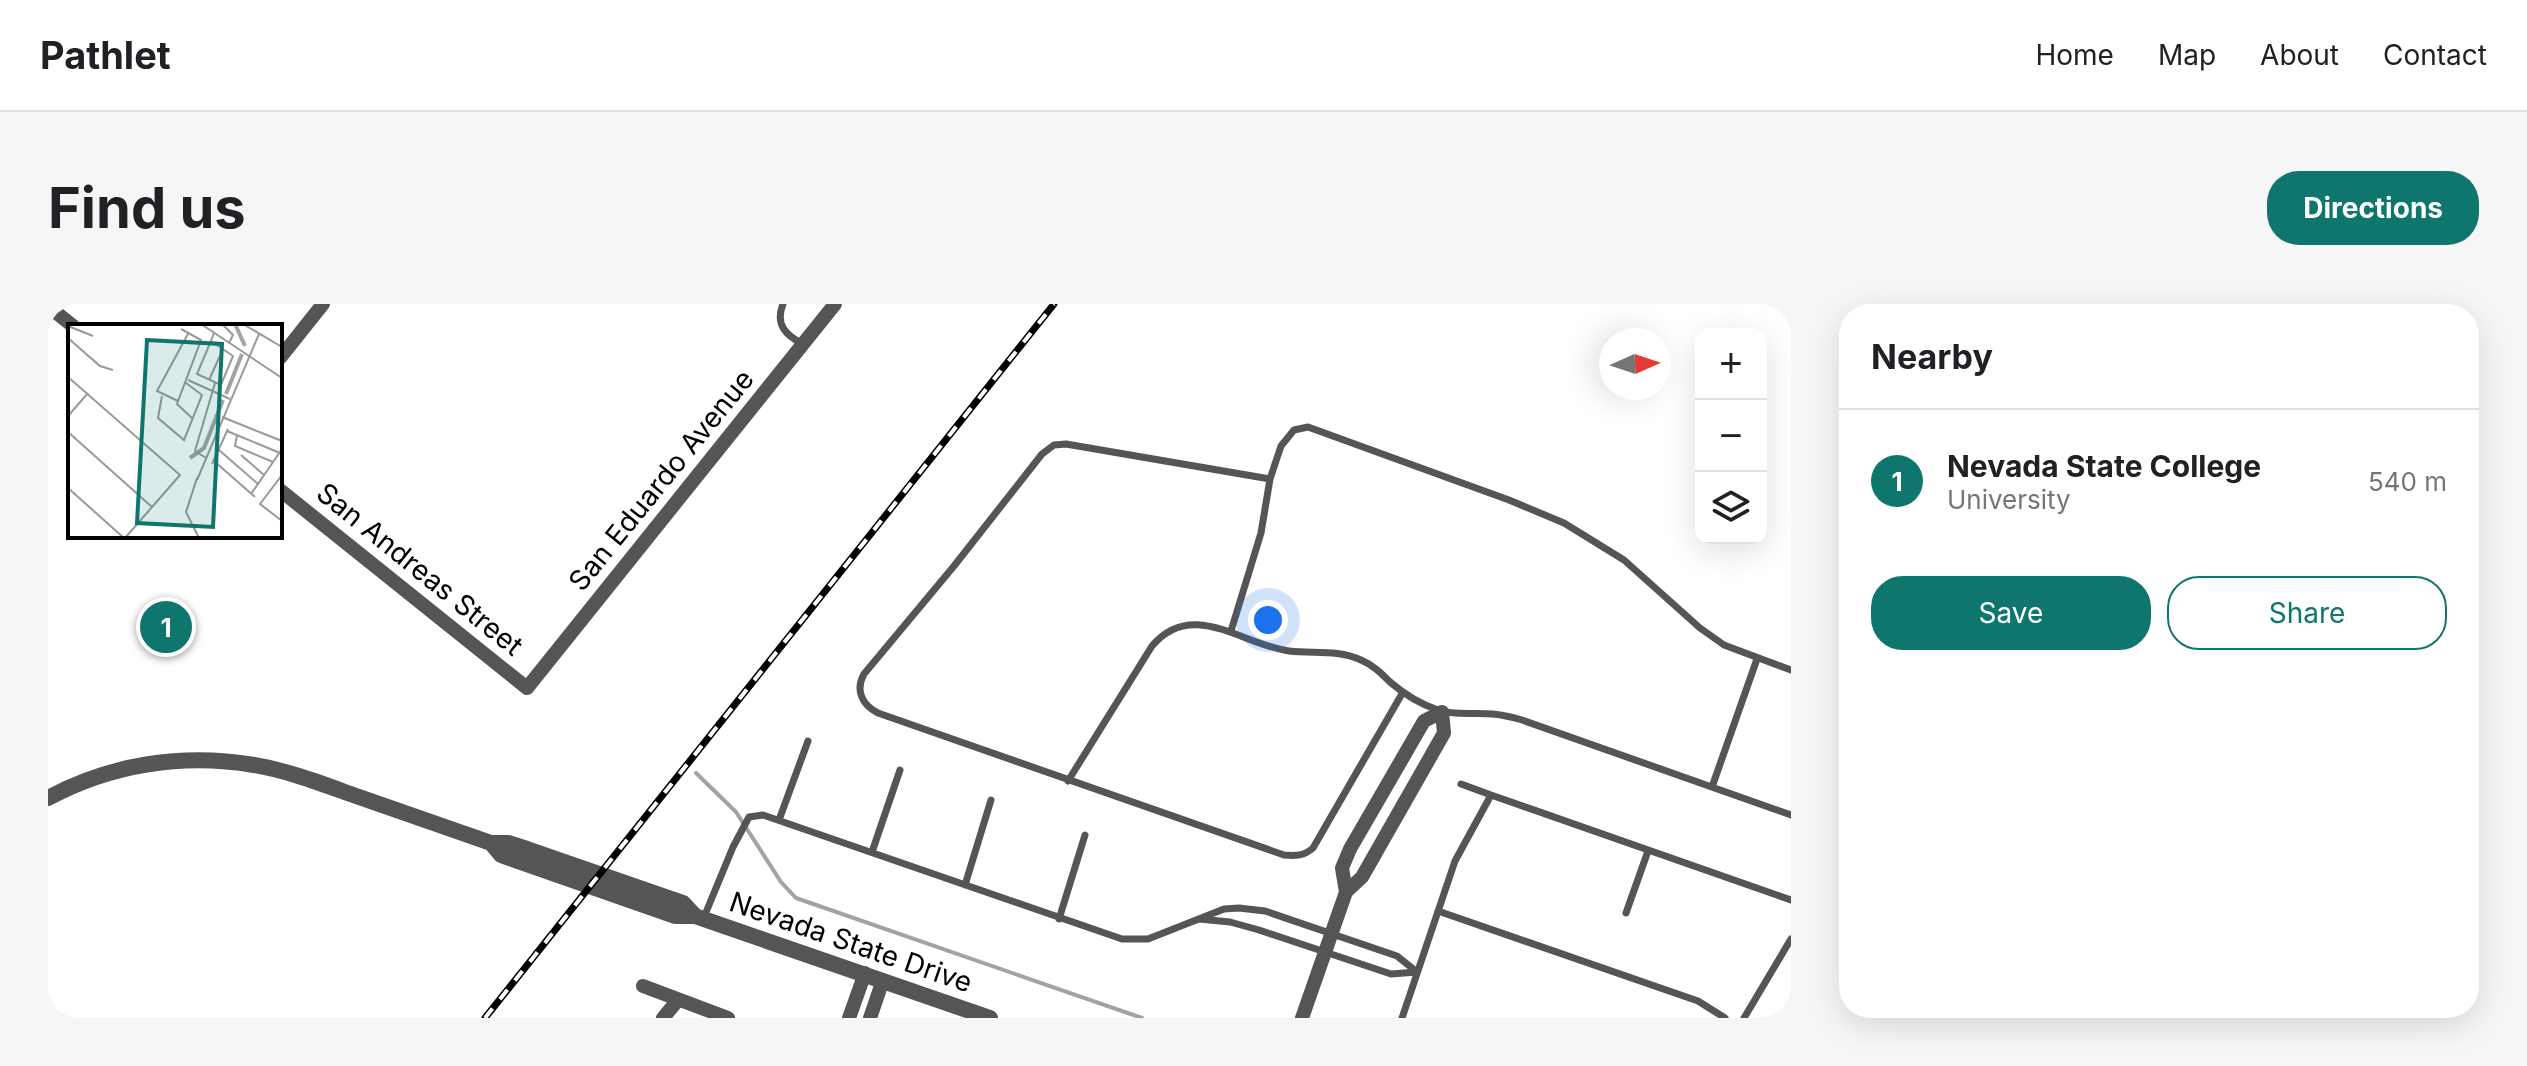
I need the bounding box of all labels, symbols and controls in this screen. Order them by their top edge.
text: Pathlet [40,32,171,78]
text: Home [2035,38,2114,72]
text: Map [2158,38,2216,72]
text: About [2260,38,2339,72]
text: Contact [2383,38,2487,72]
button: Directions [2267,171,2479,245]
text: Find us [48,174,246,242]
inset map [68,324,282,538]
north arrow [1599,328,1671,400]
map controls [1695,328,1767,544]
button: + [1695,328,1767,400]
text: Nearby [1871,336,1993,377]
street label: San Eduardo Avenue [561,363,761,597]
button: − [1695,400,1767,472]
text: Nevada State College [1947,448,2261,484]
text: 1 [1891,466,1903,497]
text: 540 m [2368,466,2447,497]
button: layers [1695,472,1767,544]
street label: San Andreas Street [310,475,530,663]
text: University [1947,484,2071,515]
button: Save [1871,576,2151,650]
button: Share [2167,576,2447,650]
pin: 1 [140,597,192,657]
your location [1248,600,1288,640]
street label: Nevada State Drive [725,884,977,1000]

